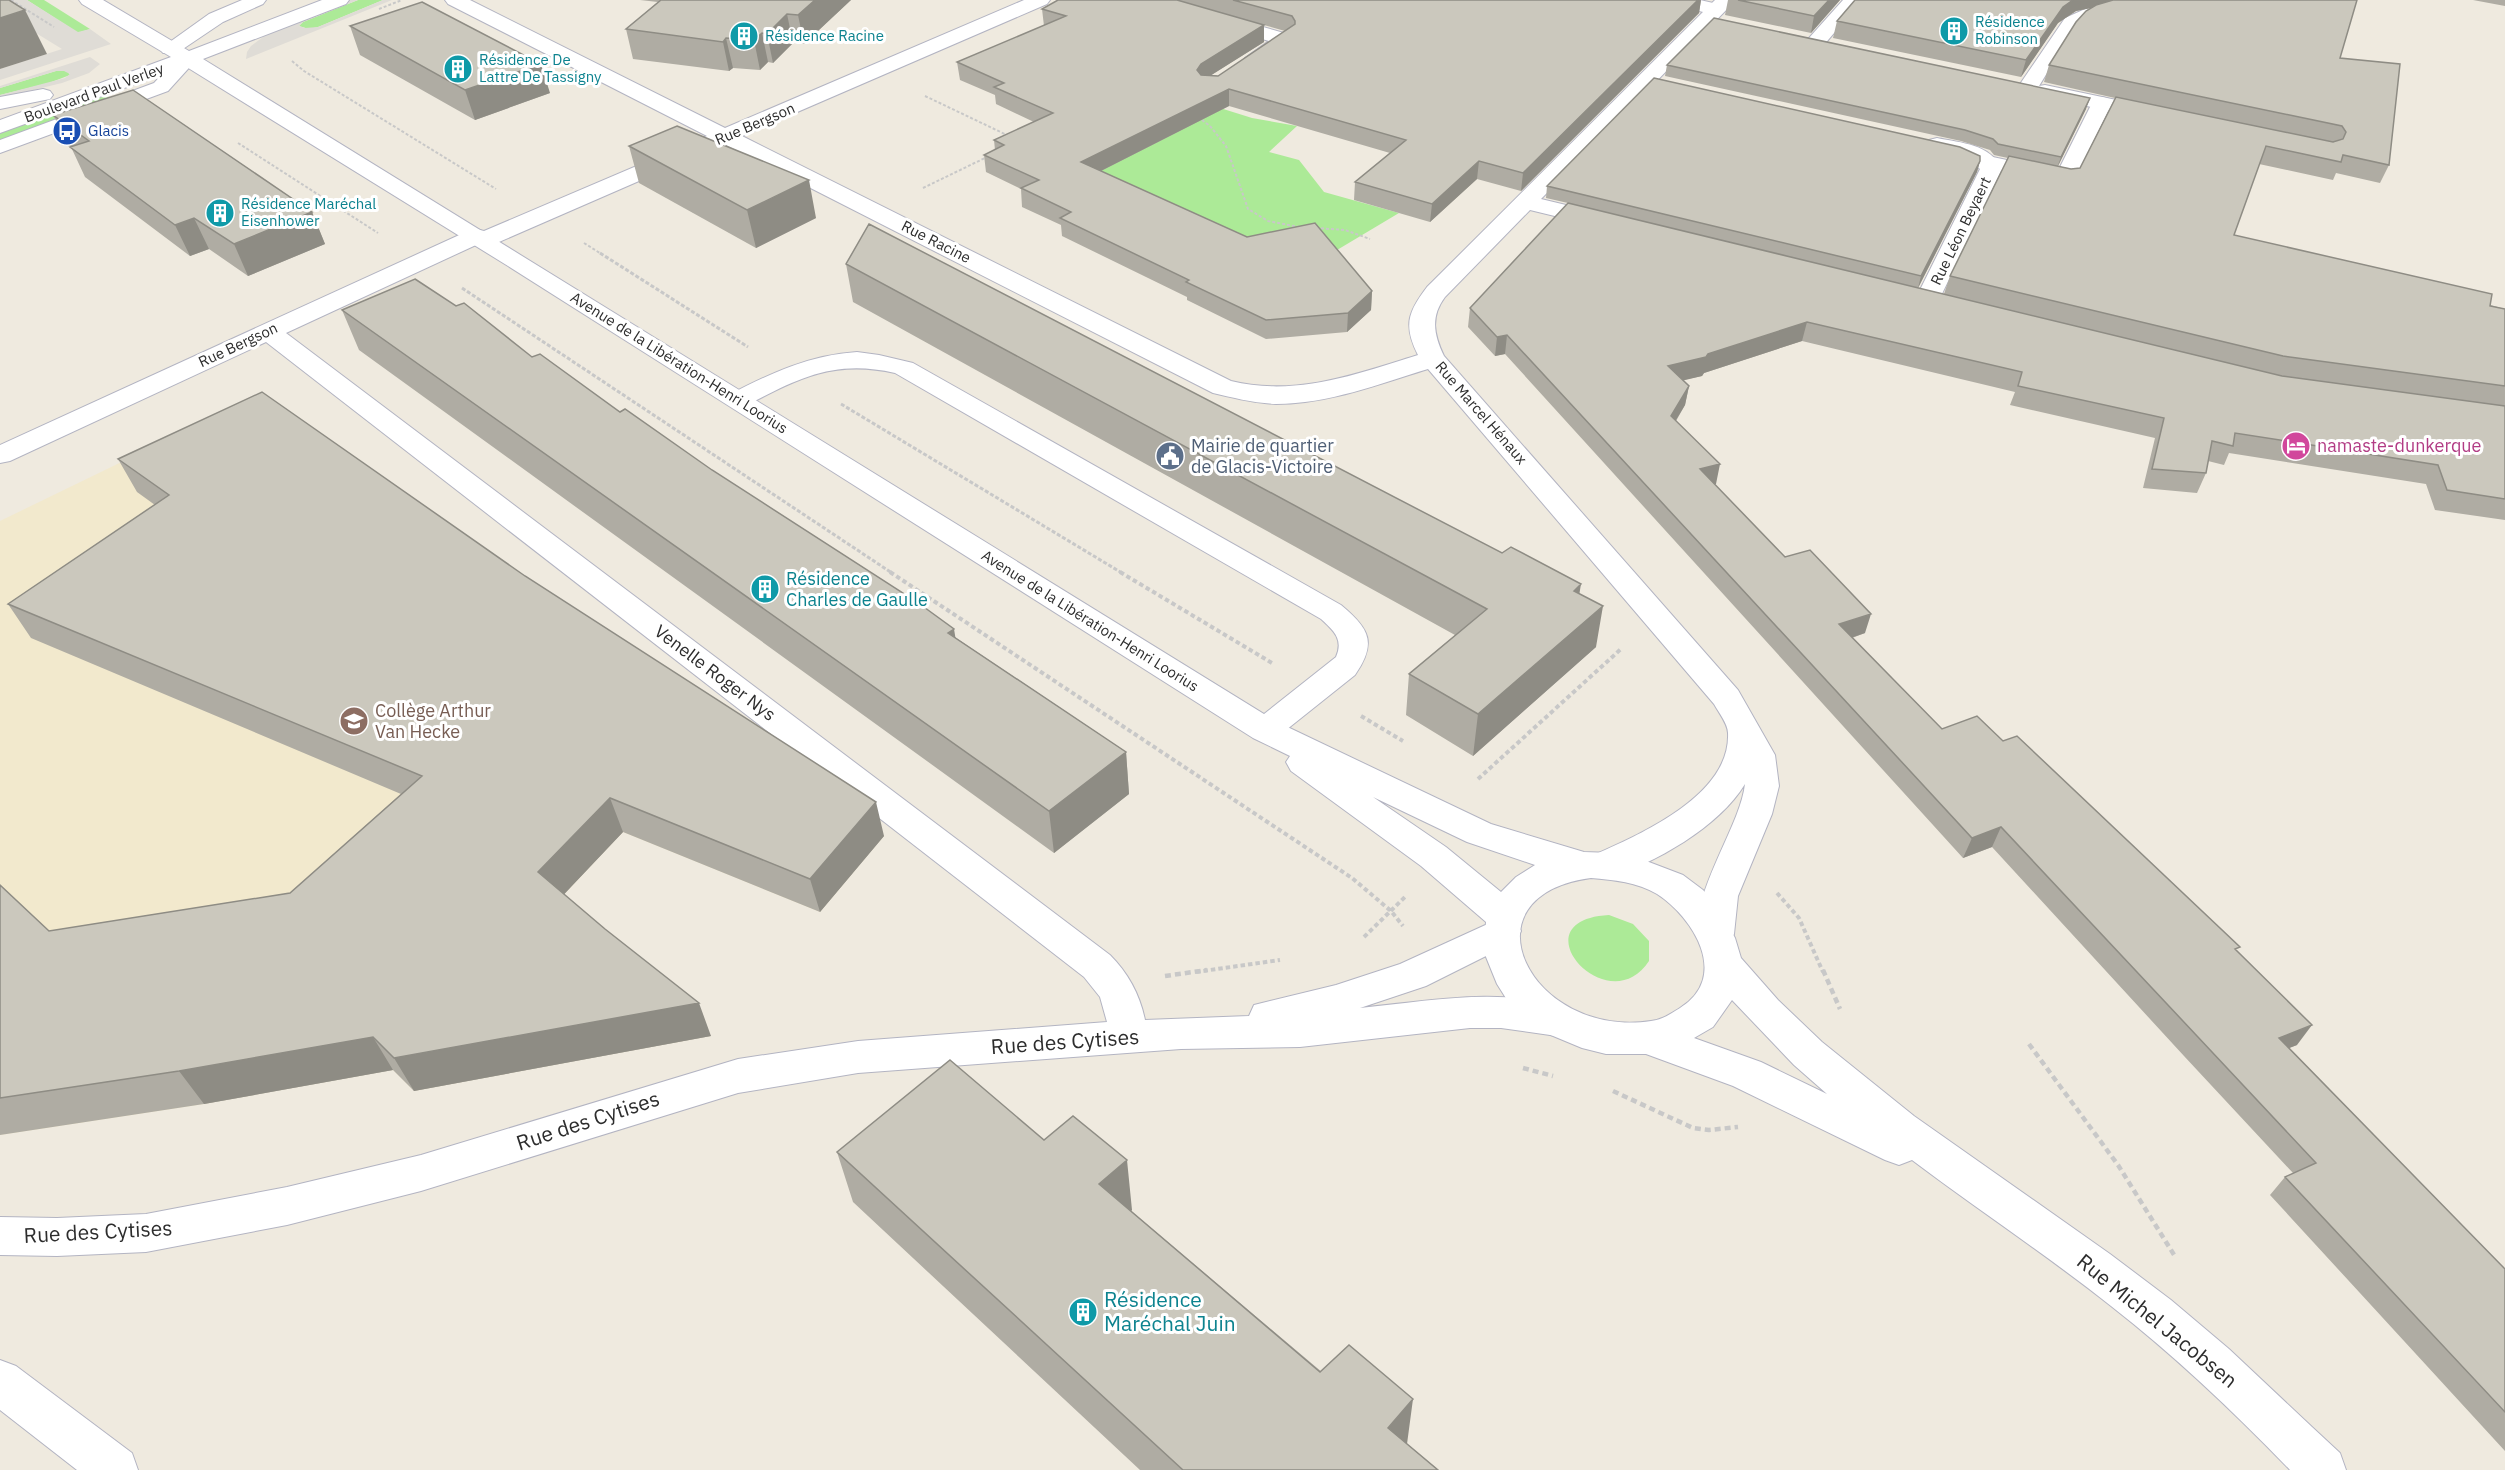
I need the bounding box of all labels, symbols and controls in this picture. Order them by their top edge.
place label: Résidence Robinson [1975,12,2045,48]
building icon: Résidence Robinson [1938,15,1970,47]
building icon: Résidence Racine [728,20,760,52]
place label: Résidence Racine [765,26,884,45]
place label: Résidence De Lattre De Tassigny [479,50,602,86]
building icon: Résidence De Lattre De Tassigny [442,53,474,85]
street label: Boulevard Paul Verley [21,58,167,127]
street label: Rue Bergson [712,98,798,149]
bus stop icon: Glacis [51,115,83,147]
place label: Glacis [88,121,129,140]
street label: Rue Léon Beyaert [1926,173,1995,288]
place label: Résidence Maréchal Eisenhower [241,194,376,230]
building icon: Résidence Maréchal Eisenhower [204,197,236,229]
street label: Rue Racine [898,216,974,267]
street label: Avenue de la Libération-Henri Loorius [567,288,791,438]
street label: Rue Bergson [195,318,280,371]
street label: Rue Marcel Hénaux [1431,357,1532,468]
hotel icon: namaste-dunkerque [2280,430,2312,462]
place label: Mairie de quartier de Glacis-Victoire [1191,434,1334,478]
place label: namaste-dunkerque [2317,434,2482,457]
public building icon: Mairie de quartier de Glacis-Victoire [1154,440,1186,472]
street label: Avenue de la Libération-Henri Loorius [978,546,1202,696]
place label: Résidence Charles de Gaulle [786,567,928,611]
building icon: Résidence Charles de Gaulle [749,573,781,605]
street label: Venelle Roger Nys [650,619,781,726]
place label: Collège Arthur Van Hecke [375,699,491,743]
school or university icon: Collège Arthur Van Hecke [338,705,370,737]
street label: Rue des Cytises [990,1022,1140,1060]
street label: Rue des Cytises [513,1084,663,1156]
street label: Rue des Cytises [23,1213,173,1249]
street label: Rue Michel Jacobsen [2072,1247,2244,1394]
place label: Résidence Maréchal Juin [1104,1285,1236,1337]
building icon: Résidence Maréchal Juin [1067,1296,1099,1328]

